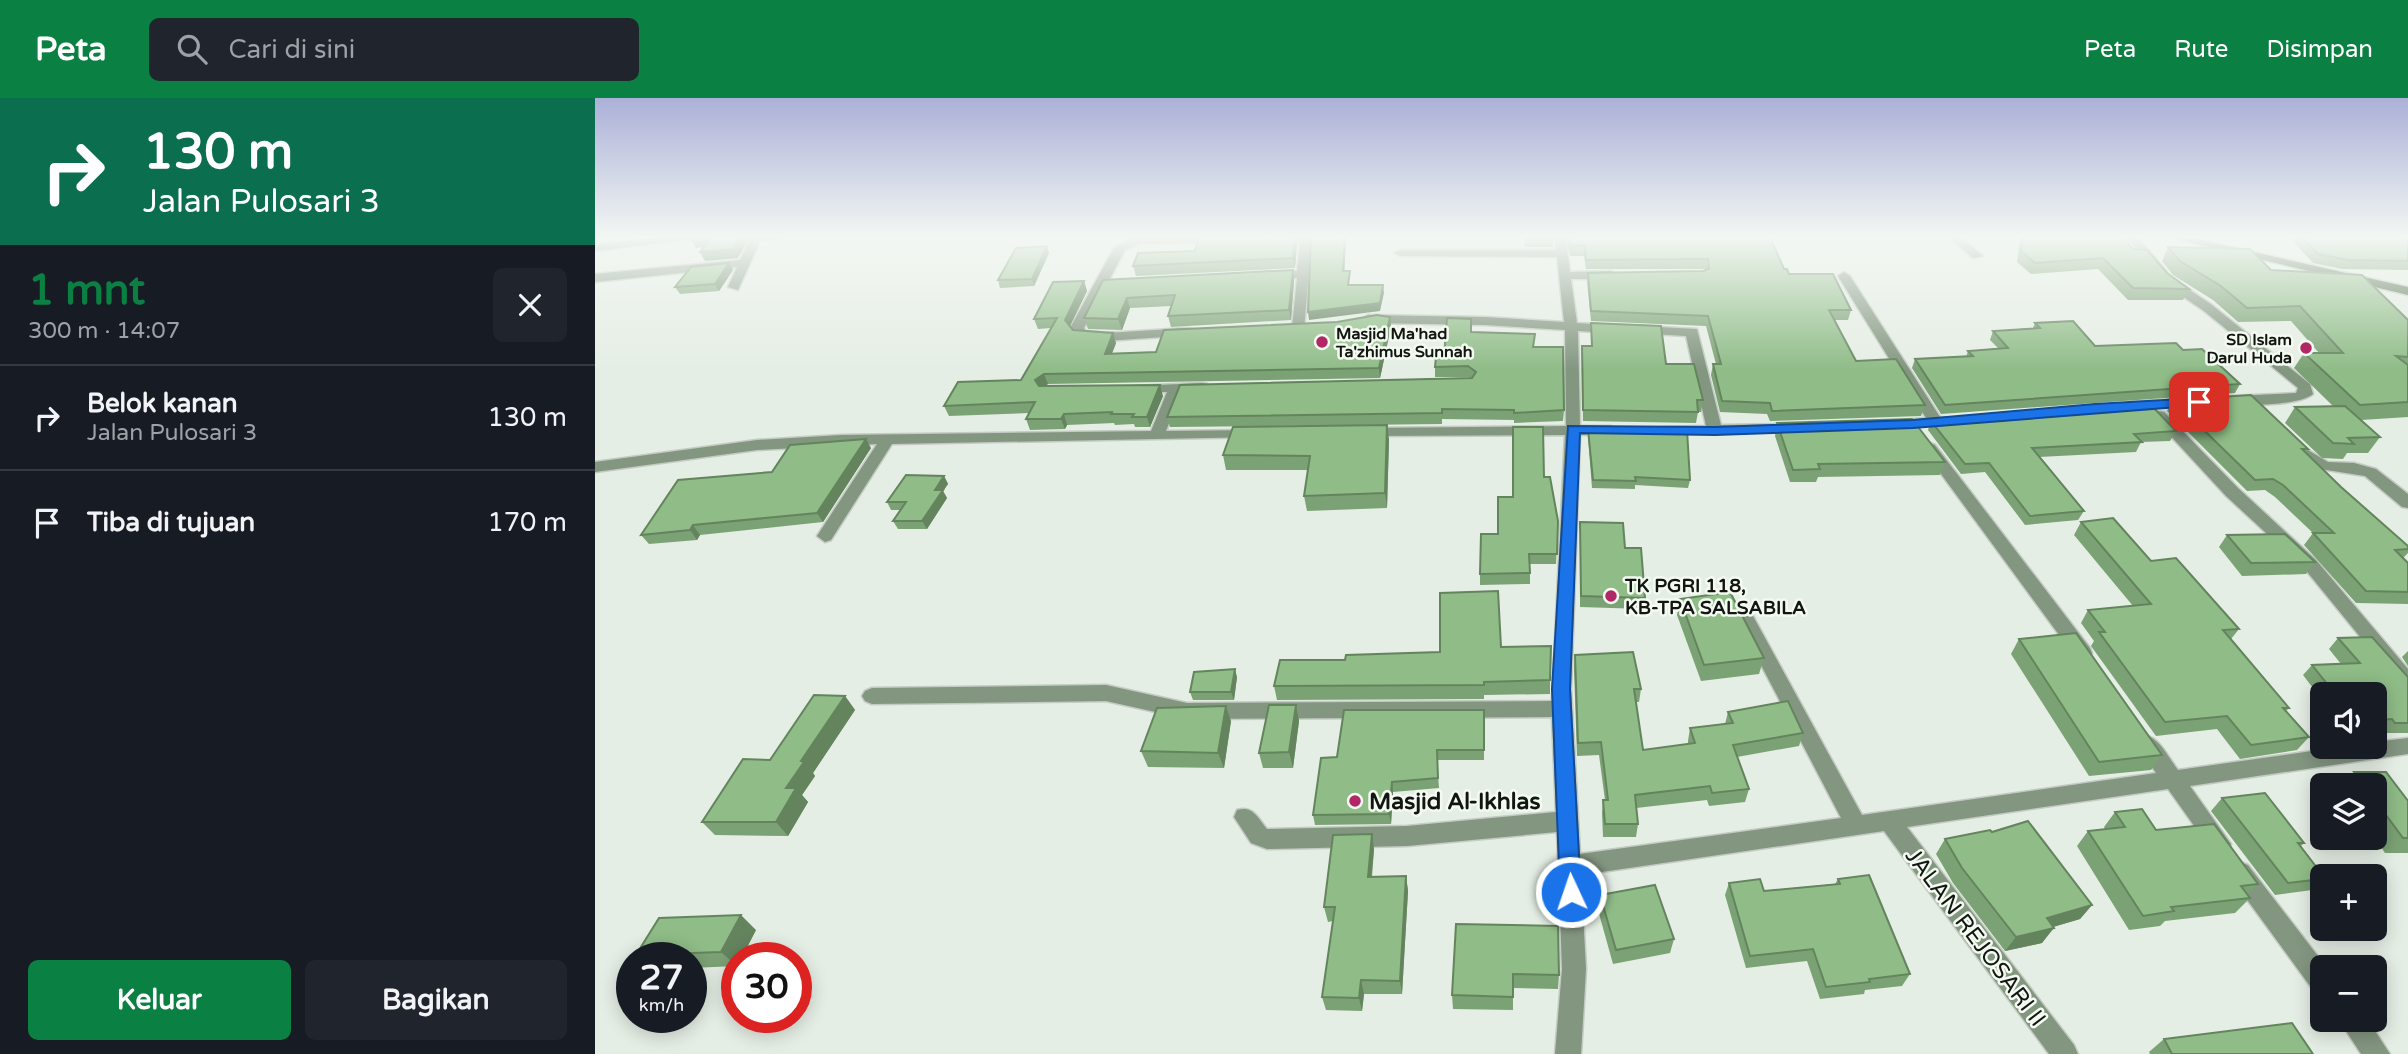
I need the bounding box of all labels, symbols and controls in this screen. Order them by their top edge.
search box [149,18,639,81]
text: Peta [35,30,107,69]
icon: search [173,30,211,68]
text: Cari di sini [229,34,355,65]
text: Peta [2084,35,2136,64]
text: Rute [2174,35,2228,64]
text: Disimpan [2266,35,2373,64]
text: 130 m [143,123,293,182]
icon: right [28,126,119,217]
text: Jalan Pulosari 3 [143,183,380,221]
text: 1 mnt [28,265,145,316]
button: close [493,268,567,342]
text: 300 m · 14:07 [28,317,180,345]
place label: Masjid Ma'had Ta'zhimus Sunnah [1335,324,1473,362]
place label: SD Islam Darul Huda [2206,330,2292,368]
marker: Masjid Ma'had Ta'zhimus Sunnah [1314,334,1330,350]
marker: SD Islam Darul Huda [2298,340,2314,356]
pin [2169,372,2229,432]
icon: arrive [2180,383,2218,421]
text: Belok kanan [87,388,238,419]
icon: right [28,399,66,437]
text: 130 m [487,402,567,433]
text: Jalan Pulosari 3 [87,419,257,447]
icon: arrive [28,504,66,542]
text: Tiba di tujuan [87,507,255,538]
text: 170 m [487,507,567,538]
place label: TK PGRI 118, KB-TPA SALSABILA [1624,575,1806,619]
marker: TK PGRI 118, KB-TPA SALSABILA [1603,588,1619,604]
map controls [2310,682,2387,1032]
button: sound [2310,682,2387,759]
button: layers [2310,773,2387,850]
place label: Masjid Al-Ikhlas [1369,788,1541,816]
marker: Masjid Al-Ikhlas [1347,793,1363,809]
street label: JALAN REJOSARI II [1899,843,2051,1032]
position arrow [1534,855,1608,929]
button: + [2310,864,2387,941]
speed limit sign: 30 [721,942,812,1033]
button: − [2310,955,2387,1032]
text: 27 [640,957,683,999]
button: Keluar [28,960,291,1040]
button: Bagikan [305,960,567,1040]
text: km/h [639,994,684,1016]

